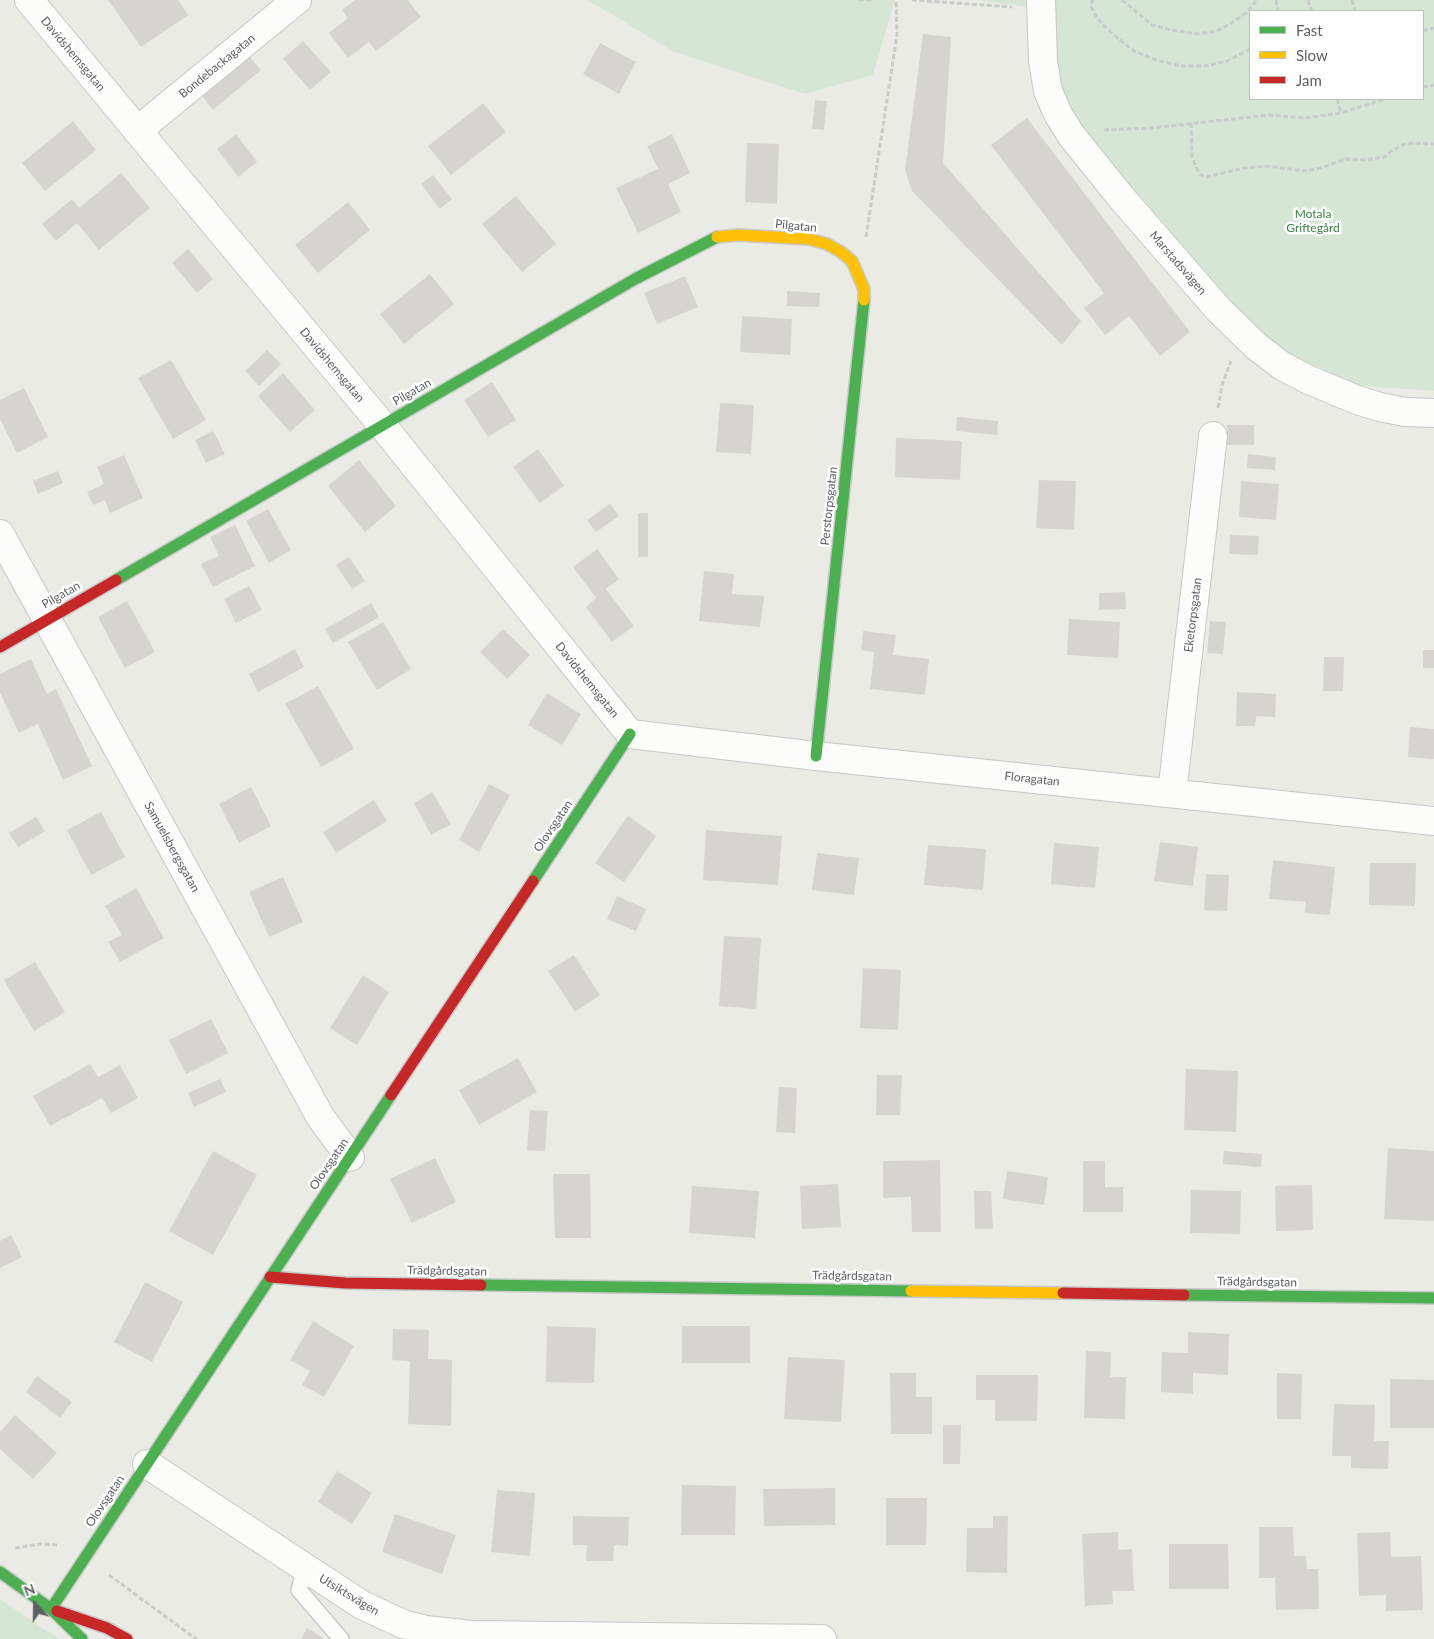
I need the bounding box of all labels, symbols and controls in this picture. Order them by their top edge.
legend [1249,10,1424,100]
street label: Davidshemsgatan [38,14,108,94]
text: Fast [1296,21,1323,39]
street label: Bondebackagatan [176,31,258,101]
text: Slow [1296,46,1328,64]
text: Jam [1296,71,1322,89]
park label: Motala Griftegård [1286,207,1340,235]
street label: Pilgatan [774,217,818,235]
street label: Marstadsvägen [1146,228,1210,298]
street label: Davidshemsgatan [297,325,367,405]
street label: Pilgatan [390,375,434,409]
street label: Perstorpsgatan [818,466,840,546]
street label: Eketorpsgatan [1181,577,1205,653]
street label: Pilgatan [39,578,83,612]
street label: Davidshemsgatan [552,639,622,721]
street label: Floragatan [1004,769,1060,789]
street label: Olovsgatan [530,797,576,855]
street label: Samuelsbergsgatan [141,799,203,895]
street label: Olovsgatan [306,1135,352,1193]
street label: Trädgårdsgatan [407,1263,487,1279]
street label: Trädgårdsgatan [812,1268,892,1284]
street label: Trädgårdsgatan [1217,1274,1297,1290]
street label: Olovsgatan [82,1472,128,1530]
street label: Utsiktsvägen [316,1571,382,1619]
north arrow [10,1579,60,1629]
text: N [21,1580,38,1599]

